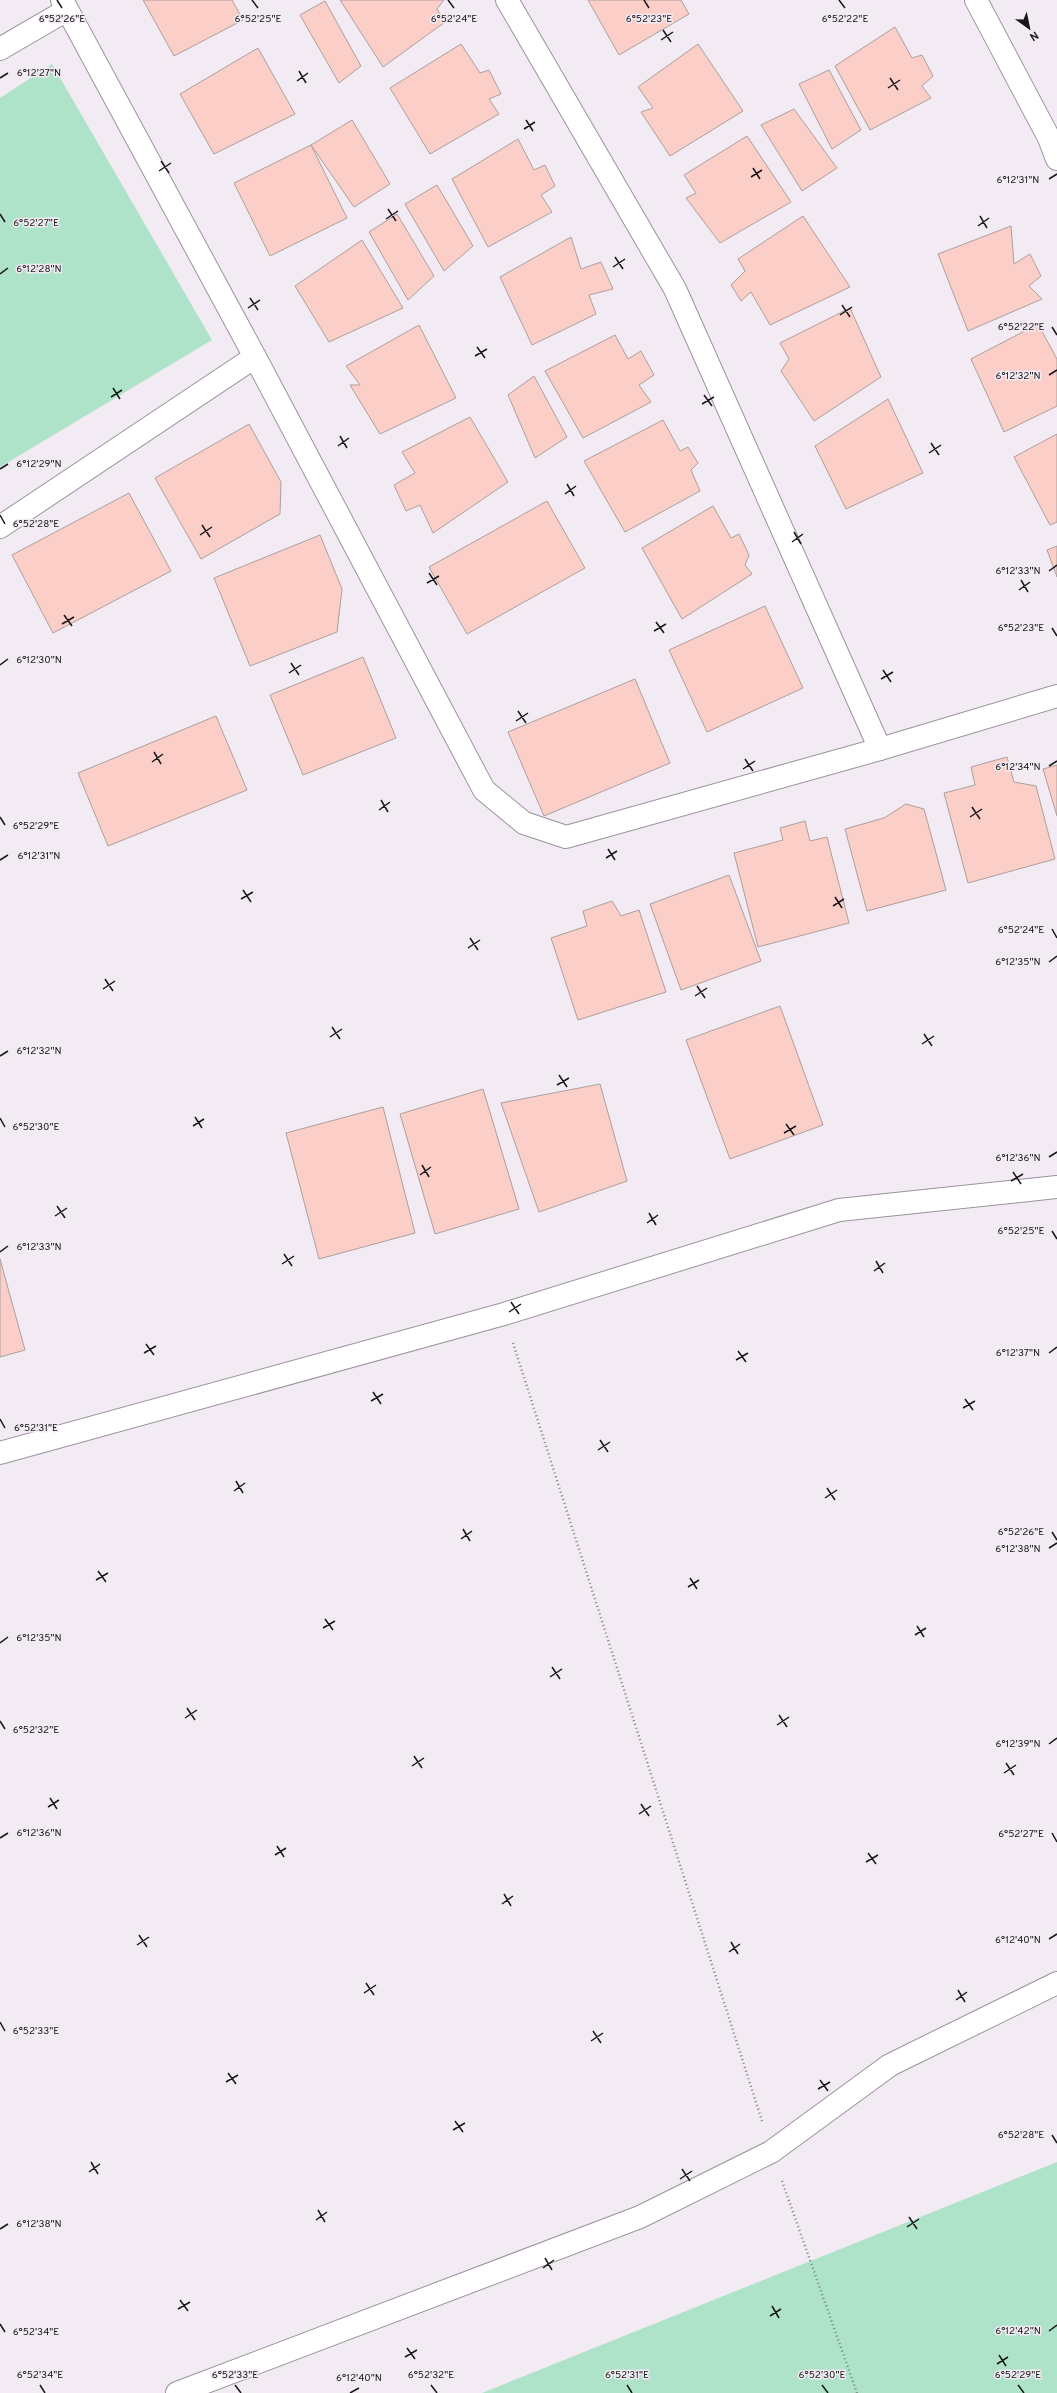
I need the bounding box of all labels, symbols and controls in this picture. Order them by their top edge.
north arrow [1009,8,1049,48]
text: 6°52'26"E [39,13,85,26]
text: 6°52'25"E [235,13,281,26]
text: 6°52'24"E [431,13,477,26]
text: 6°52'23"E [626,13,672,26]
text: 6°52'22"E [822,13,868,26]
text: N [1027,28,1041,44]
text: 6°12'27"N [17,67,61,80]
text: 6°12'31"N [997,174,1039,187]
text: 6°52'27"E [13,217,59,230]
text: 6°12'28"N [16,263,62,276]
text: 6°52'22"E [998,321,1044,334]
text: 6°12'32"N [995,370,1041,383]
text: 6°12'29"N [16,458,62,471]
text: 6°52'28"E [13,518,59,531]
text: 6°12'33"N [995,565,1041,578]
text: 6°52'23"E [998,622,1044,635]
text: 6°12'30"N [16,654,62,667]
text: 6°12'34"N [995,761,1041,774]
text: 6°52'29"E [13,820,59,833]
text: 6°12'31"N [18,850,60,863]
text: 6°52'24"E [998,924,1044,937]
text: 6°12'35"N [995,956,1041,969]
text: 6°12'32"N [16,1045,62,1058]
text: 6°52'30"E [13,1121,59,1134]
text: 6°12'36"N [995,1152,1041,1165]
text: 6°52'25"E [998,1225,1044,1238]
text: 6°12'33"N [16,1241,62,1254]
text: 6°12'37"N [996,1347,1040,1360]
text: 6°52'31"E [14,1422,58,1435]
text: 6°52'26"E [998,1526,1044,1539]
text: 6°12'38"N [995,1543,1041,1556]
text: 6°12'35"N [16,1632,62,1645]
text: 6°52'32"E [13,1724,59,1737]
text: 6°12'39"N [996,1738,1040,1751]
text: 6°12'36"N [16,1827,62,1840]
text: 6°52'27"E [998,1828,1044,1841]
text: 6°12'40"N [995,1934,1041,1947]
text: 6°52'33"E [13,2025,59,2038]
text: 6°52'28"E [998,2129,1044,2142]
text: 6°12'38"N [16,2218,62,2231]
text: 6°12'42"N [995,2325,1041,2338]
text: 6°52'34"E [13,2326,59,2339]
text: 6°52'34"E [17,2369,63,2382]
text: 6°52'33"E [212,2369,258,2382]
text: 6°52'32"E [408,2369,454,2382]
text: 6°52'31"E [605,2369,649,2382]
text: 6°52'30"E [799,2369,845,2382]
text: 6°52'29"E [995,2369,1041,2382]
text: 6°12'40"N [336,2372,382,2385]

